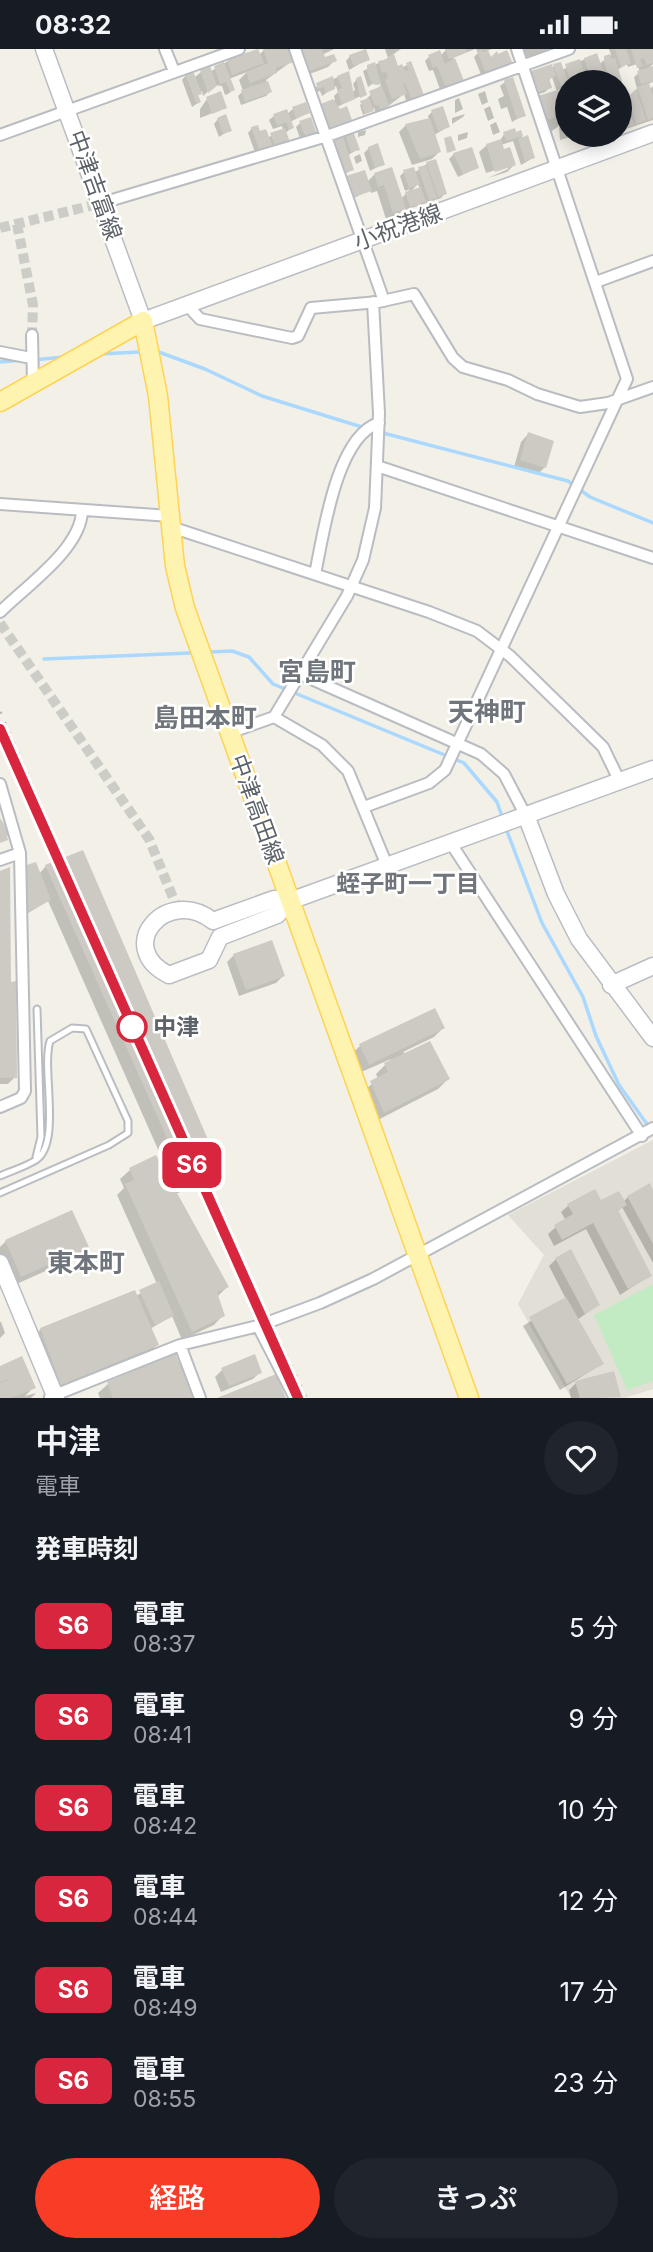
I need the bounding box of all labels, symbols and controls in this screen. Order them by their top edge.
text: 08:32 [35,9,111,40]
map controls [555,70,632,147]
button: layers [555,70,632,147]
street label: 中津吉富線 [62,126,128,244]
street label: 小祝港線 [350,198,446,256]
district label: 宮島町 [278,656,356,687]
district label: 天神町 [448,696,526,727]
district label: 島田本町 [153,702,257,733]
street label: 中津高田線 [224,750,290,868]
district label: 蛭子町一丁目 [336,869,480,898]
marker: 中津 [117,1012,147,1042]
place label: 中津 [153,1013,199,1041]
line badge: S6 [160,1142,224,1188]
text: S6 [176,1150,208,1179]
district label: 東本町 [47,1247,125,1278]
text: 中津 [35,1421,101,1461]
button: heart [544,1421,618,1495]
text: 電車 [35,1472,81,1500]
text: 発車時刻 [35,1533,139,1564]
text: 電車 [133,1598,185,1629]
text: S6 [58,1611,89,1640]
text: 5 分 [569,1612,618,1643]
text: 08:37 [133,1630,196,1658]
text: 電車 [133,1689,185,1720]
text: S6 [58,1702,89,1731]
text: 9 分 [569,1703,618,1734]
text: 08:41 [133,1721,192,1749]
text: 電車 [133,1780,185,1811]
text: S6 [58,1793,89,1822]
text: 10 分 [558,1794,618,1825]
text: 08:42 [133,1812,197,1840]
text: 電車 [133,1871,185,1902]
text: S6 [58,1884,89,1913]
text: 12 分 [558,1885,618,1916]
text: 08:44 [133,1903,198,1931]
text: 電車 [133,1962,185,1993]
text: S6 [58,1975,89,2004]
text: 17 分 [559,1976,618,2007]
text: 08:49 [133,1994,198,2022]
text: 電車 [133,2053,185,2084]
text: S6 [58,2066,89,2095]
text: 23 分 [553,2067,618,2098]
text: 08:55 [133,2085,196,2113]
button: 経路 [35,2158,320,2238]
button: きっぷ [334,2158,618,2238]

